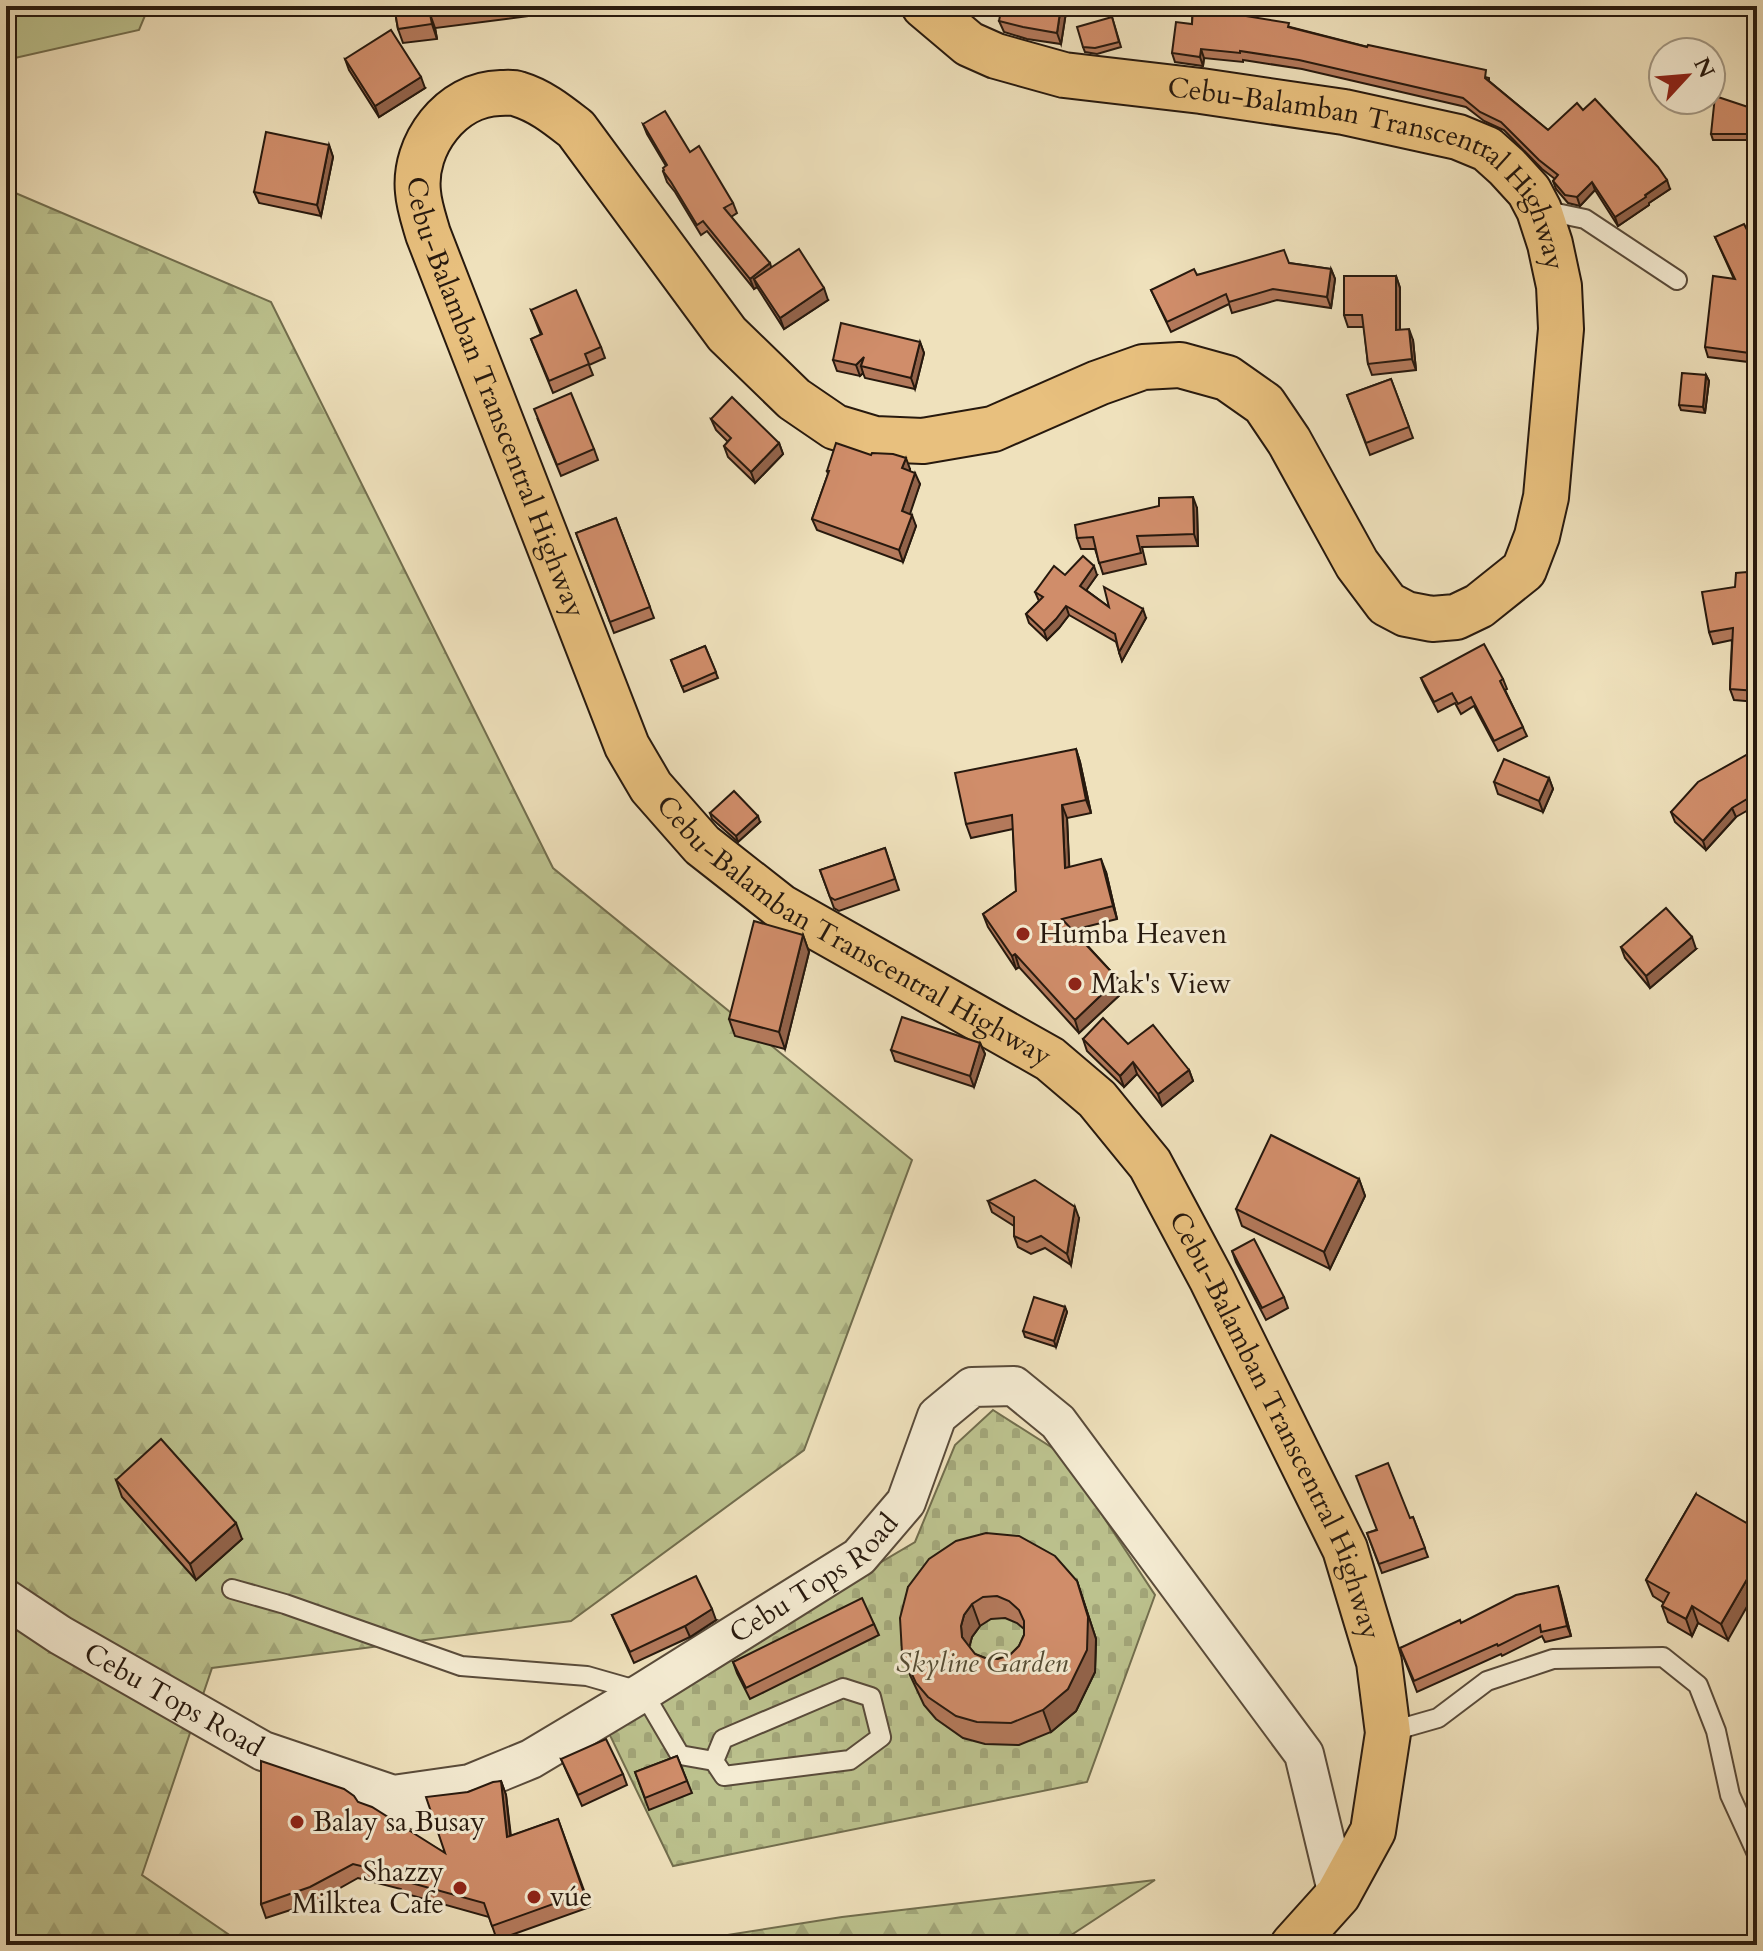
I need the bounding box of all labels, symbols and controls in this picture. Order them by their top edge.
north arrow [1647,36,1727,116]
text: N [1686,53,1722,83]
street label: Cebu-Balamban Transcentral Highway [1166,68,1574,274]
street label: Cebu-Balamban Transcentral Highway [398,176,594,623]
street label: Cebu-Balamban Transcentral Highway [648,787,1058,1075]
place label: Humba Heaven [1039,915,1227,953]
marker: Humba Heaven [1014,925,1032,943]
place label: Mak's View [1091,965,1232,1003]
marker: Mak's View [1066,975,1084,993]
street label: Cebu-Balamban Transcentral Highway [1160,1205,1390,1644]
street label: Cebu Tops Road [722,1505,907,1652]
street label: Cebu Tops Road [77,1634,271,1766]
park label: Skyline Garden [896,1644,1068,1682]
place label: Balay sa Busay [313,1803,486,1841]
marker: Balay sa Busay [288,1813,306,1831]
place label: Shazzy Milktea Cafe [292,1853,444,1923]
place label: vúe [550,1878,592,1916]
marker: Shazzy Milktea Cafe [451,1879,469,1897]
marker: vúe [525,1888,543,1906]

